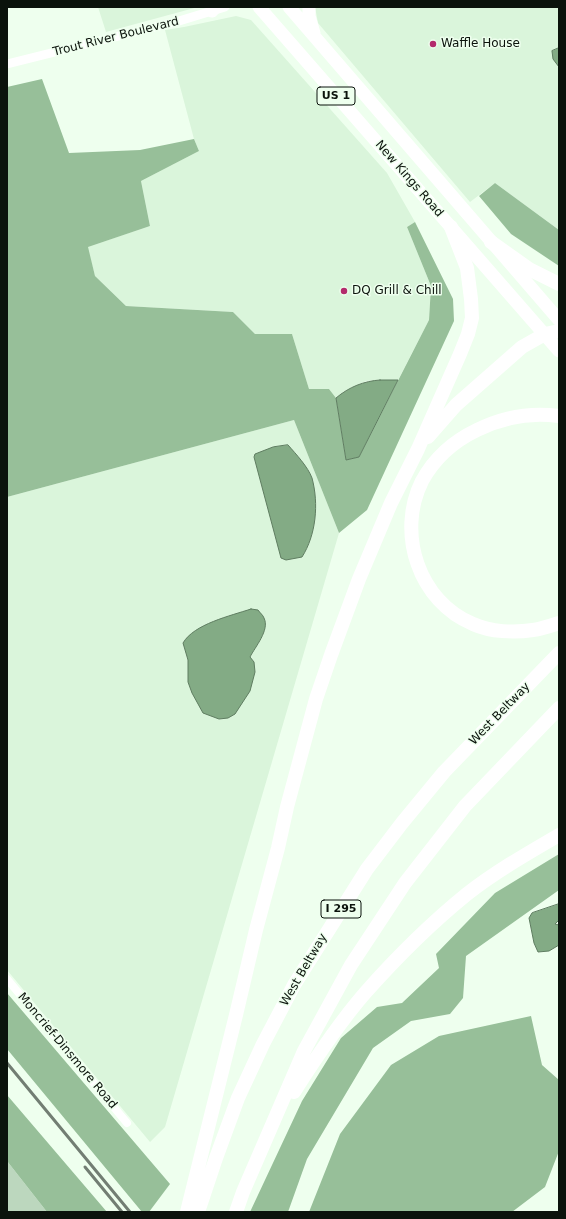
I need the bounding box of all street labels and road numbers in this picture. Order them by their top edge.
street label: Trout River Boulevard [52,14,180,60]
road number: US 1 [317,87,355,105]
street label: New Kings Road [372,138,446,220]
street label: West Beltway [467,680,533,748]
road number: I 295 [321,900,361,918]
street label: West Beltway [277,931,331,1009]
street label: Moncrief-Dinsmore Road [14,990,120,1112]

